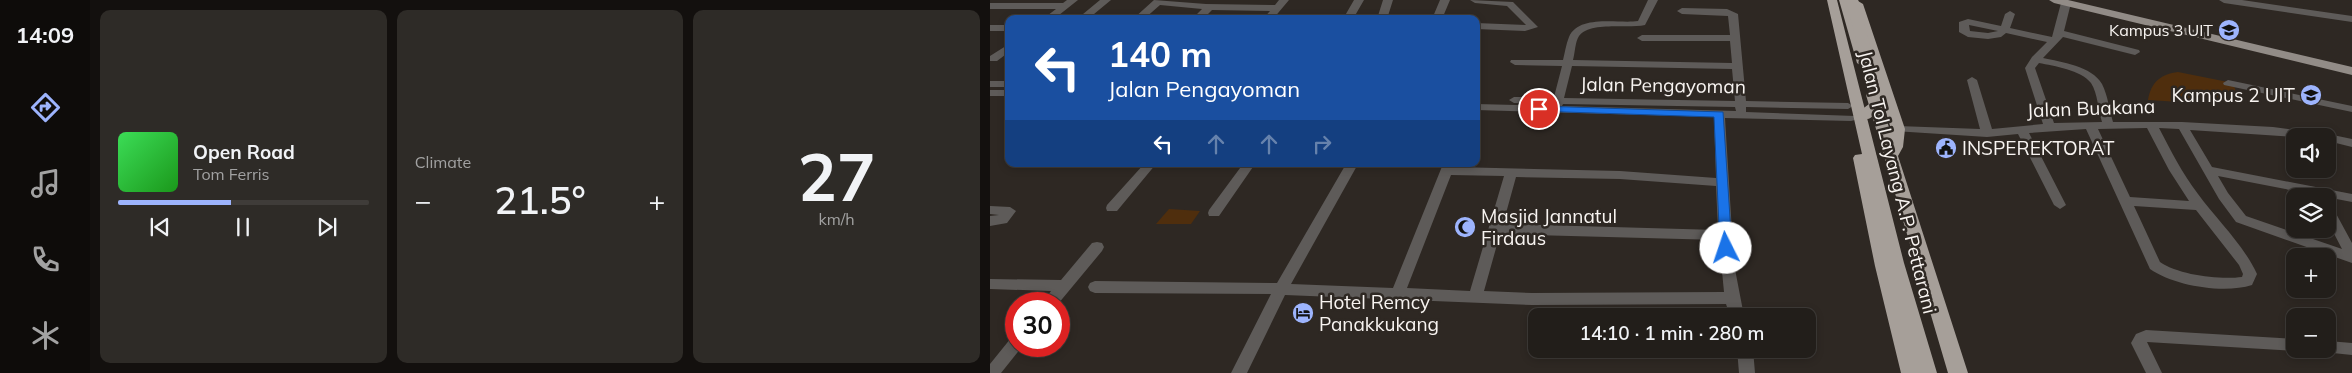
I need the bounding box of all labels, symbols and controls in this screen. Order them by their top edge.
school or university icon: Kampus 3 UIT [2217,18,2241,42]
place label: Kampus 3 UIT [2109,20,2213,40]
text: 14:09 [16,21,74,49]
text: 140 m [1108,32,1212,76]
icon: left [1025,35,1090,100]
street label: Jalan Tol Layang A.P. Pettarani [1854,48,1942,316]
street label: Jalan Pengayoman [1580,72,1746,98]
text: Jalan Pengayoman [1108,75,1300,103]
place label: Kampus 2 UIT [2171,83,2296,107]
school or university icon: Kampus 2 UIT [2299,83,2323,107]
pin [1518,88,1560,130]
icon: directions [28,90,63,125]
street label: Jalan Buakana [2026,94,2156,122]
icon: arrive [1525,95,1553,123]
map controls [2286,128,2336,358]
button: sound [2286,128,2336,178]
icon: left [1149,130,1177,158]
icon: ahead [1202,130,1230,158]
icon: ahead [1255,130,1283,158]
icon: right [1308,130,1336,158]
text: 27 [798,136,876,217]
public building icon: INSPEREKTORAT [1934,136,1958,160]
place label: INSPEREKTORAT [1962,136,2115,160]
text: Open Road [193,140,295,164]
text: Climate [415,152,471,172]
text: Tom Ferris [193,164,270,184]
icon: music [28,166,63,201]
text: 21.5° [494,176,586,224]
text: − [415,183,431,218]
text: + [649,183,665,218]
button: layers [2286,188,2336,238]
place label: Masjid Jannatul Firdaus [1481,204,1617,250]
text: km/h [819,209,855,229]
icon: previous [146,213,174,241]
icon: pause [229,213,257,241]
icon: next [313,213,341,241]
mosque icon: Masjid Jannatul Firdaus [1453,215,1477,239]
position arrow [1699,221,1751,273]
icon: phone [28,242,63,277]
button: + [2286,248,2336,298]
place label: Hotel Remcy Panakkukang [1319,290,1439,336]
speed limit sign: 30 [1005,292,1070,357]
hotel icon: Hotel Remcy Panakkukang [1291,301,1315,325]
button: − [2286,308,2336,358]
icon: climate [28,318,63,353]
text: 14:10 · 1 min · 280 m [1579,321,1765,345]

